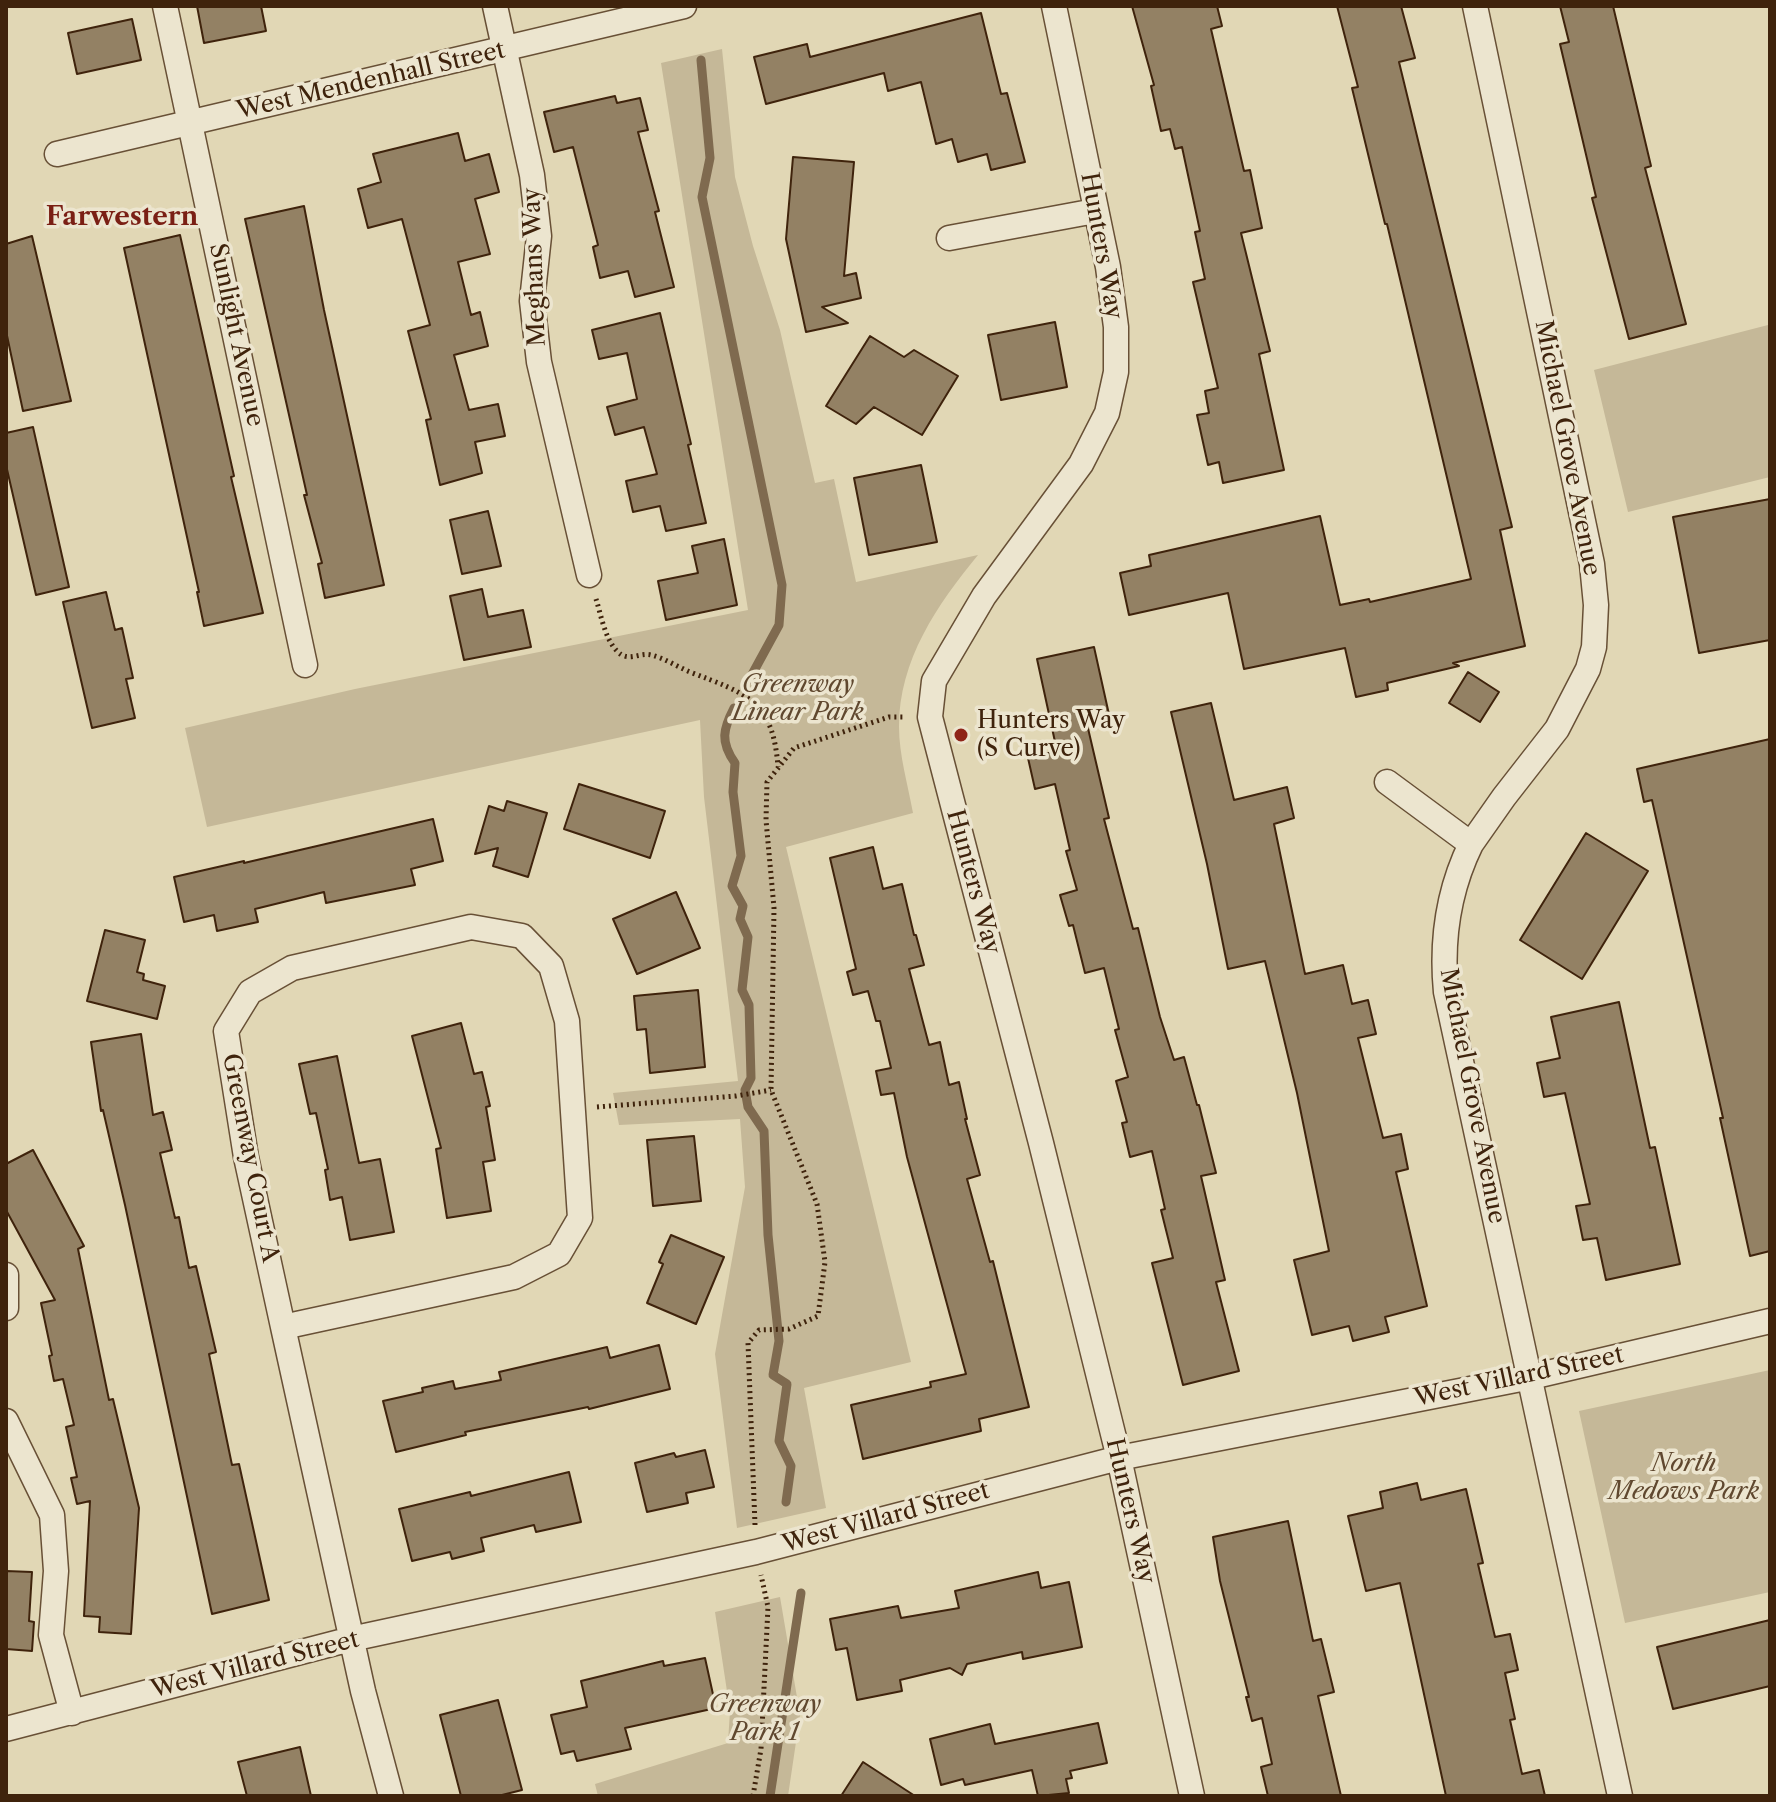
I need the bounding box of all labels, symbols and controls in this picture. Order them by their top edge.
street label: West Mendenhall Street [234,36,508,126]
street label: Hunters Way [1074,170,1128,322]
street label: Meghans Way [518,187,552,347]
district label: Farwestern [46,201,198,233]
street label: Sunlight Avenue [203,241,269,429]
street label: Michael Grove Avenue [1528,318,1606,578]
park label: Greenway Linear Park [732,671,864,727]
place label: Hunters Way (S Curve) [977,707,1125,763]
marker: Hunters Way (S Curve) [952,726,970,744]
street label: Hunters Way [940,807,1006,957]
street label: Michael Grove Avenue [1433,966,1511,1226]
street label: Greenway Court A [216,1051,284,1265]
street label: West Villard Street [1412,1341,1626,1413]
street label: Hunters Way [1099,1435,1161,1587]
park label: North Medows Park [1609,1450,1759,1506]
street label: West Villard Street [779,1476,993,1560]
street label: West Villard Street [148,1625,362,1705]
park label: Greenway Park 1 [709,1691,821,1747]

